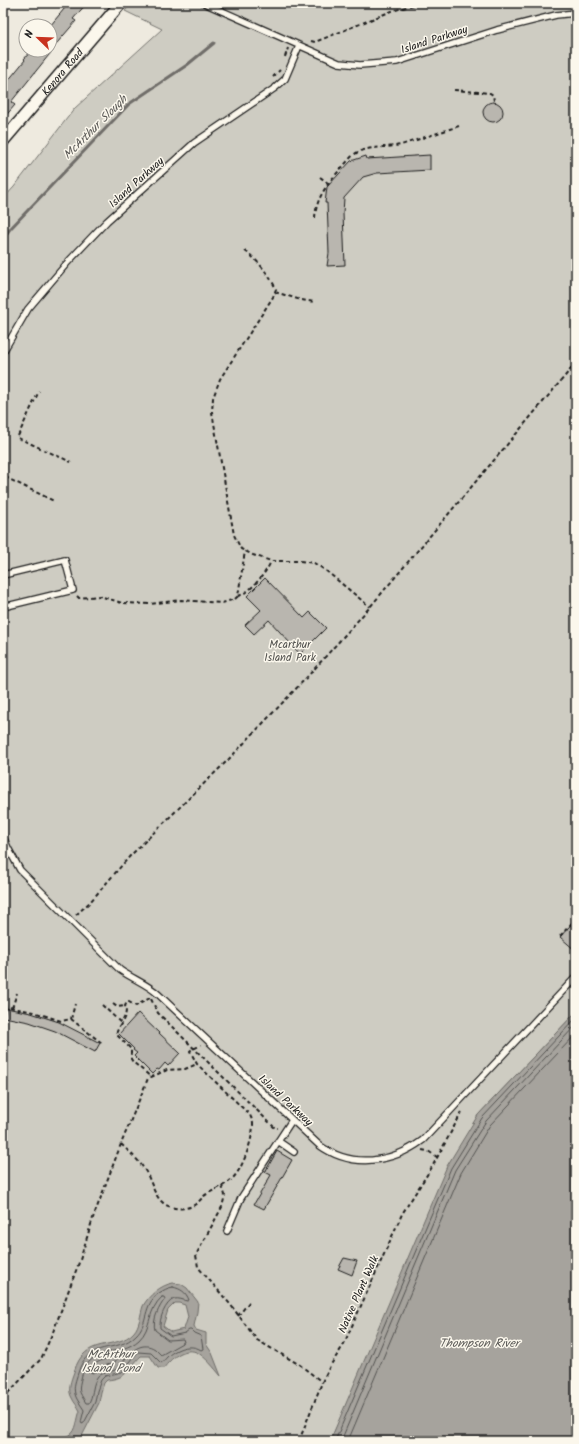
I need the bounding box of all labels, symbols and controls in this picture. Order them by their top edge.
north arrow [18,18,58,58]
street label: Island Parkway [399,20,471,59]
text: N [20,28,39,41]
street label: Kenora Road [37,44,89,100]
water label: McArthur Slough [59,90,133,164]
street label: Island Parkway [105,152,169,213]
park label: Mcarthur Island Park [264,636,317,667]
street label: Island Parkway [254,1070,317,1132]
street label: Native Plant Walk [334,1252,384,1336]
water label: Thompson River [439,1334,522,1353]
water label: McArthur Island Pond [82,1345,143,1378]

